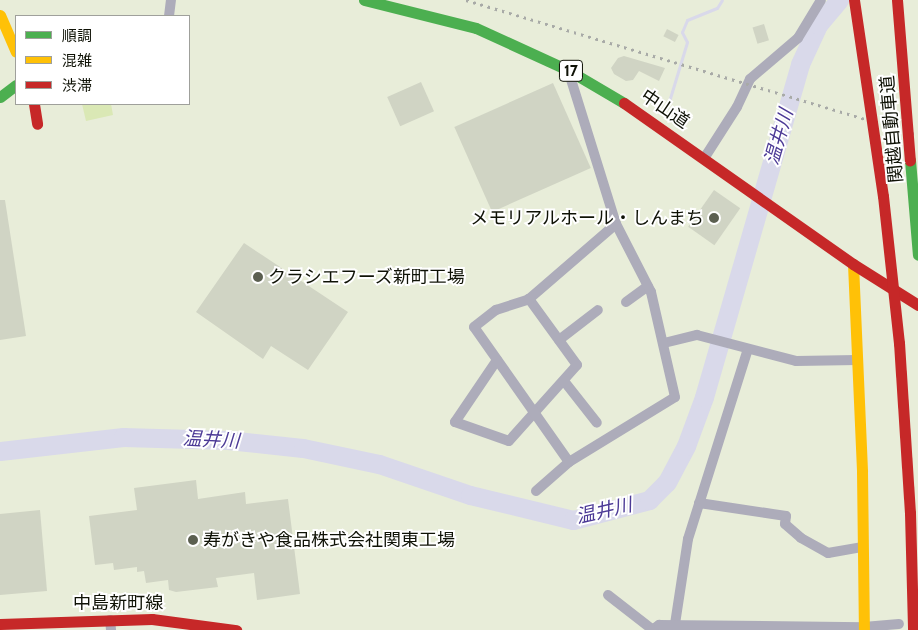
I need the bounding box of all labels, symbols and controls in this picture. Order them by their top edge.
legend [15,15,190,105]
text: 順調 [62,27,92,45]
text: 混雑 [62,52,92,70]
road number: 17 [558,58,584,84]
street label: 関越自動車道 [877,74,907,184]
text: 渋滞 [62,77,92,95]
street label: 中山道 [637,85,693,133]
water label: 温井川 [760,106,798,168]
place label: メモリアルホール・しんまち [470,207,704,229]
marker: メモリアルホール・しんまち [708,212,720,224]
place label: クラシエフーズ新町工場 [268,266,466,288]
marker: クラシエフーズ新町工場 [252,271,264,283]
water label: 温井川 [182,427,240,453]
water label: 温井川 [574,493,634,529]
place label: 寿がきや食品株式会社関東工場 [203,529,455,551]
marker: 寿がきや食品株式会社関東工場 [187,534,199,546]
street label: 中島新町線 [73,592,163,614]

